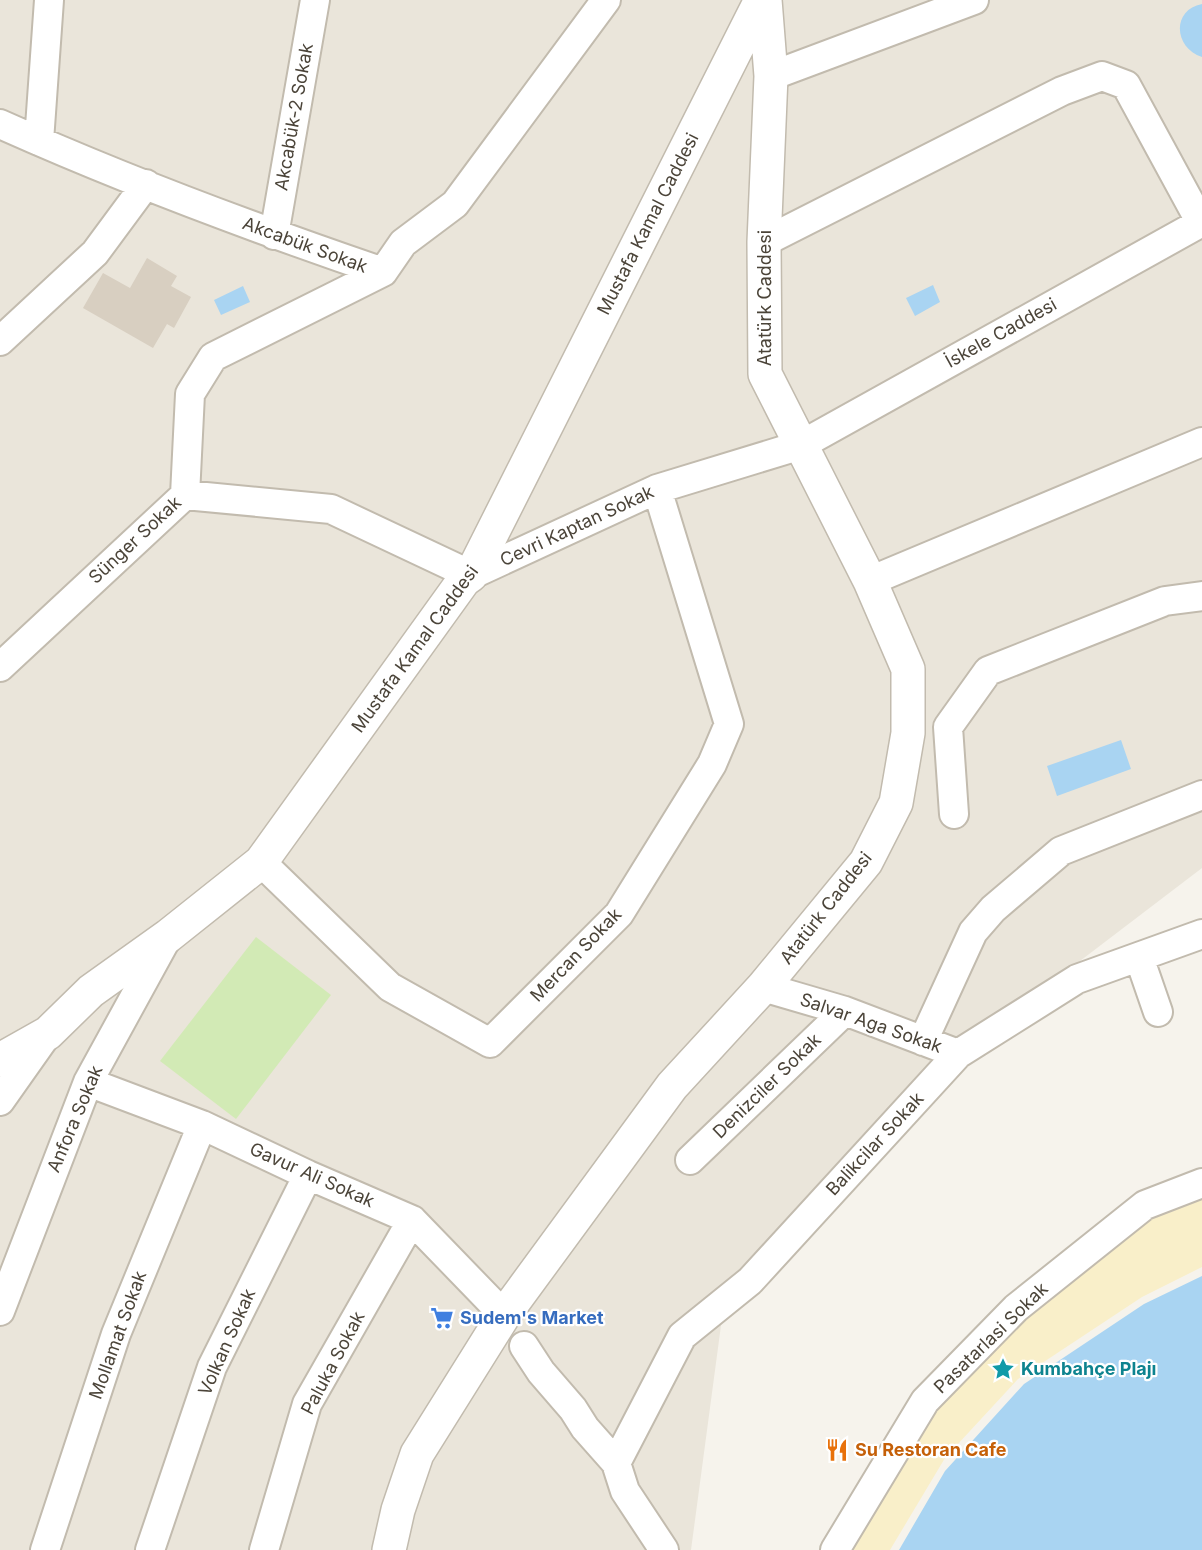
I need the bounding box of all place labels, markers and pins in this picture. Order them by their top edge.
supermarket icon: Sudem's Market [429,1305,455,1331]
place label: Sudem's Market [460,1307,604,1328]
place icon: Kumbahçe Plajı [990,1356,1016,1382]
place label: Kumbahçe Plajı [1021,1358,1156,1379]
restaurant icon: Su Restoran Cafe [824,1437,850,1463]
place label: Su Restoran Cafe [855,1439,1007,1460]

